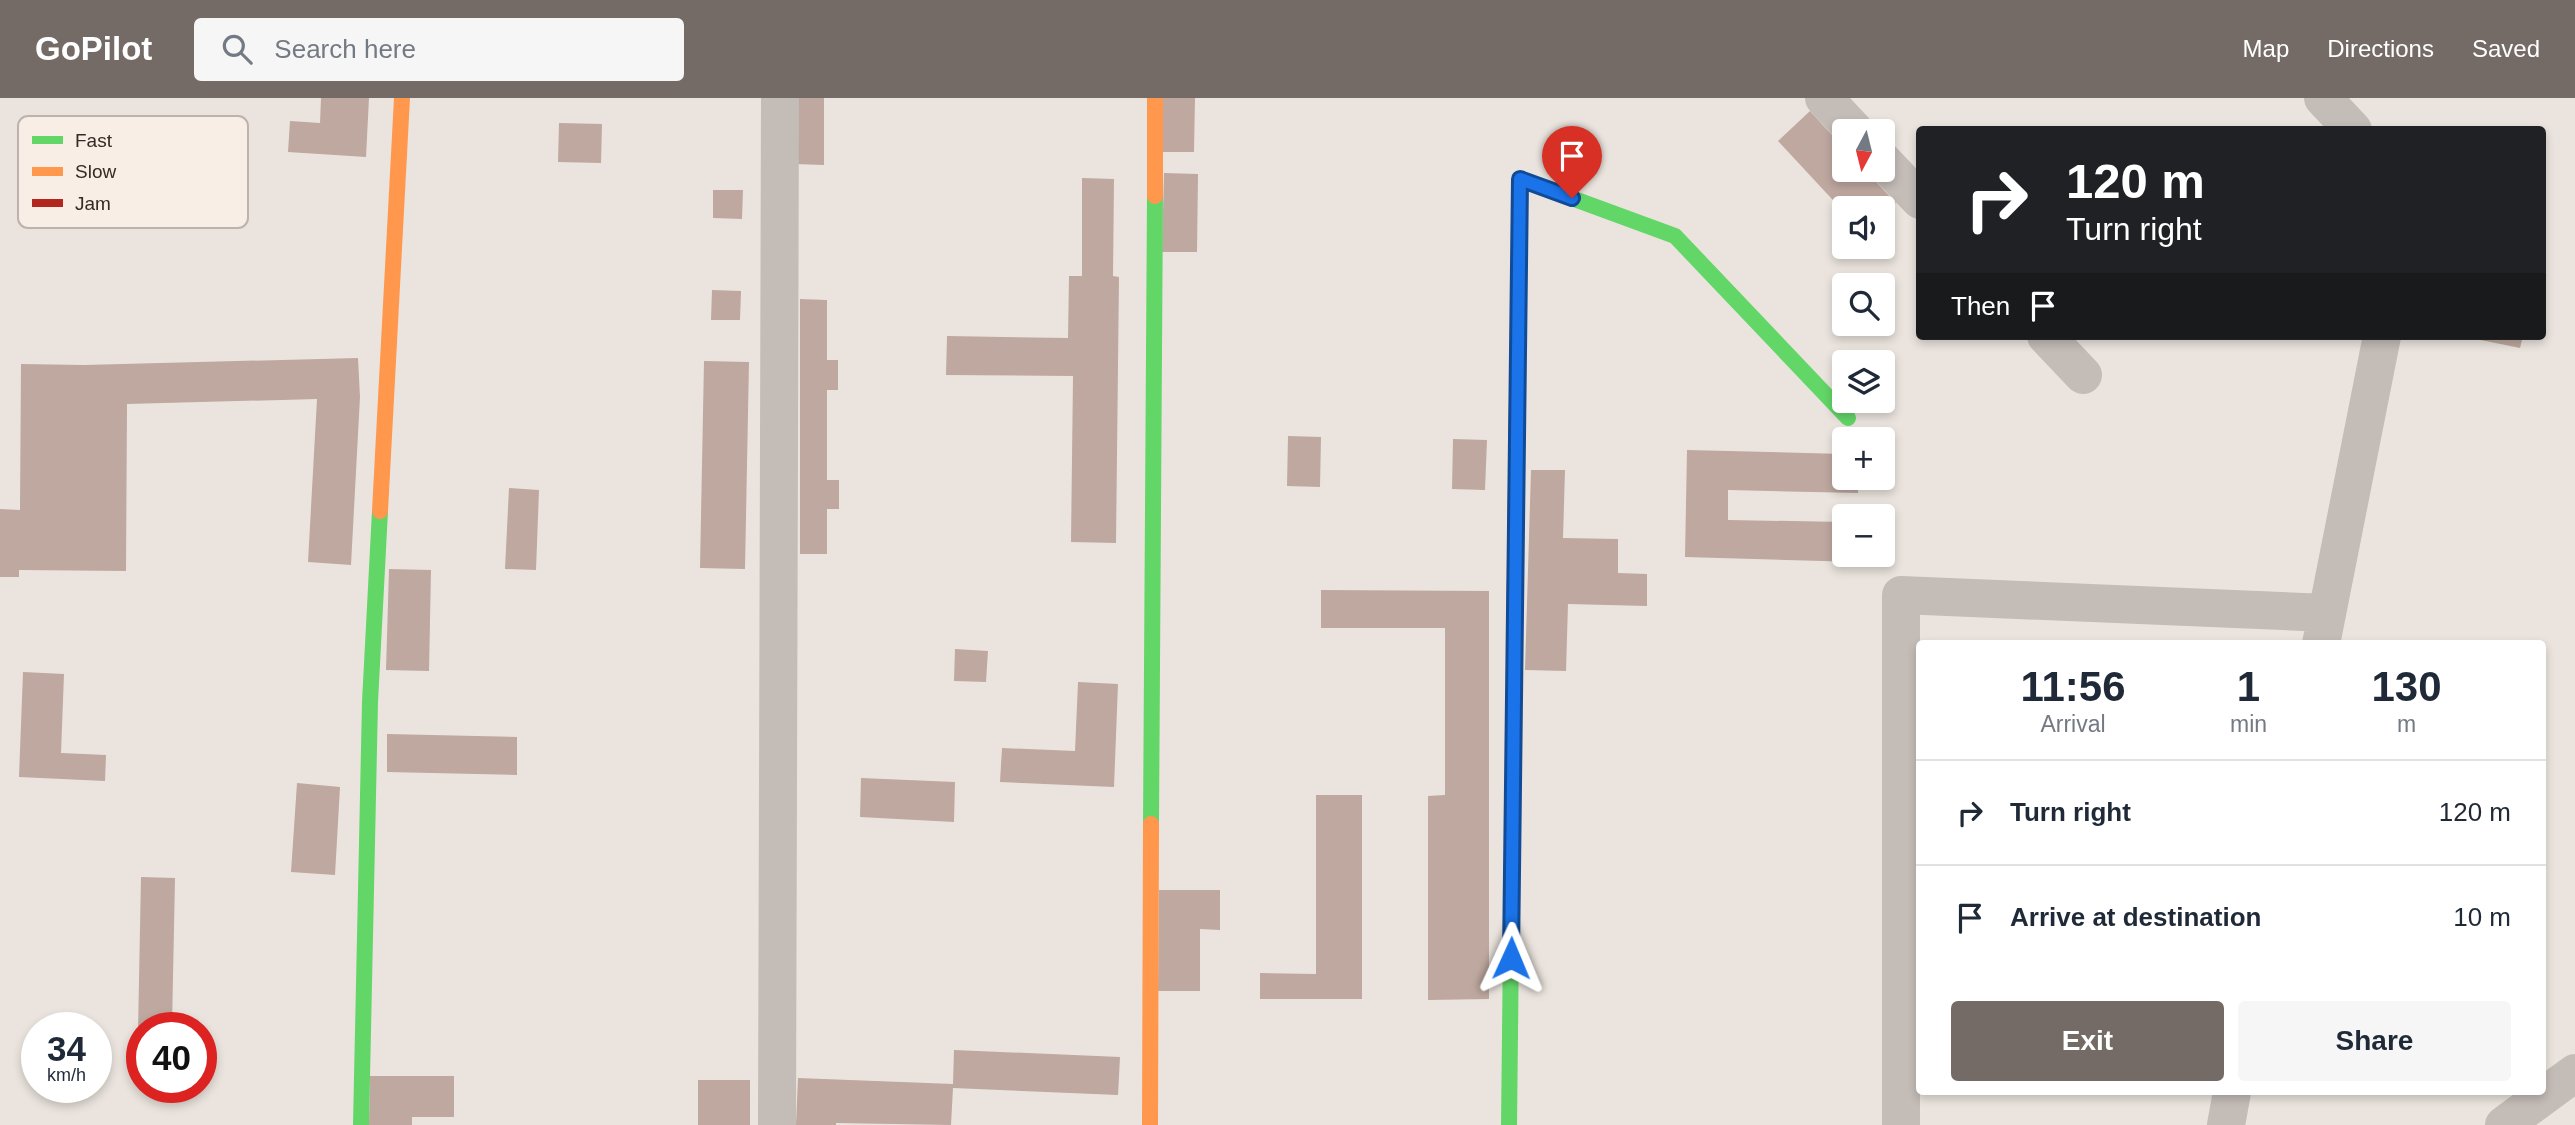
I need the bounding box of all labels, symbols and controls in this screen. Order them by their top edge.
search box [194,18,684,81]
text: GoPilot [35,30,152,67]
icon: search [218,30,256,68]
text: Search here [274,34,416,64]
text: Map [2243,35,2289,62]
text: Directions [2327,35,2434,62]
text: Saved [2472,35,2540,62]
legend [18,116,248,228]
north arrow [1832,119,1895,182]
map controls [1832,119,1895,567]
pin [1542,126,1602,198]
text: Fast [75,130,113,151]
icon: arrive [1553,137,1591,175]
icon: right [1951,154,2042,245]
text: 120 m [2066,154,2205,208]
text: Slow [75,161,116,182]
text: Jam [75,193,111,214]
button: sound [1832,196,1895,259]
text: Turn right [2066,211,2202,247]
button: search [1832,273,1895,336]
icon: arrive [2024,287,2062,325]
text: Then [1951,291,2010,321]
button: layers [1832,350,1895,413]
button: + [1832,427,1895,490]
button: − [1832,504,1895,567]
text: 11:56 [2020,663,2126,710]
text: 1 [2237,663,2260,710]
text: 130 [2371,663,2442,710]
text: Arrival [2040,711,2106,737]
text: min [2230,711,2267,737]
text: m [2397,711,2416,737]
icon: right [1951,794,1989,832]
text: Turn right [2010,797,2131,827]
text: 120 m [2439,797,2511,827]
icon: arrive [1951,899,1989,937]
text: Arrive at destination [2010,902,2261,932]
text: 10 m [2453,902,2511,932]
position arrow [1474,921,1548,995]
button: Exit [1951,1001,2224,1081]
button: Share [2238,1001,2511,1081]
speed limit sign: 40 [126,1012,217,1103]
text: 34 [47,1029,86,1068]
text: km/h [47,1065,86,1085]

